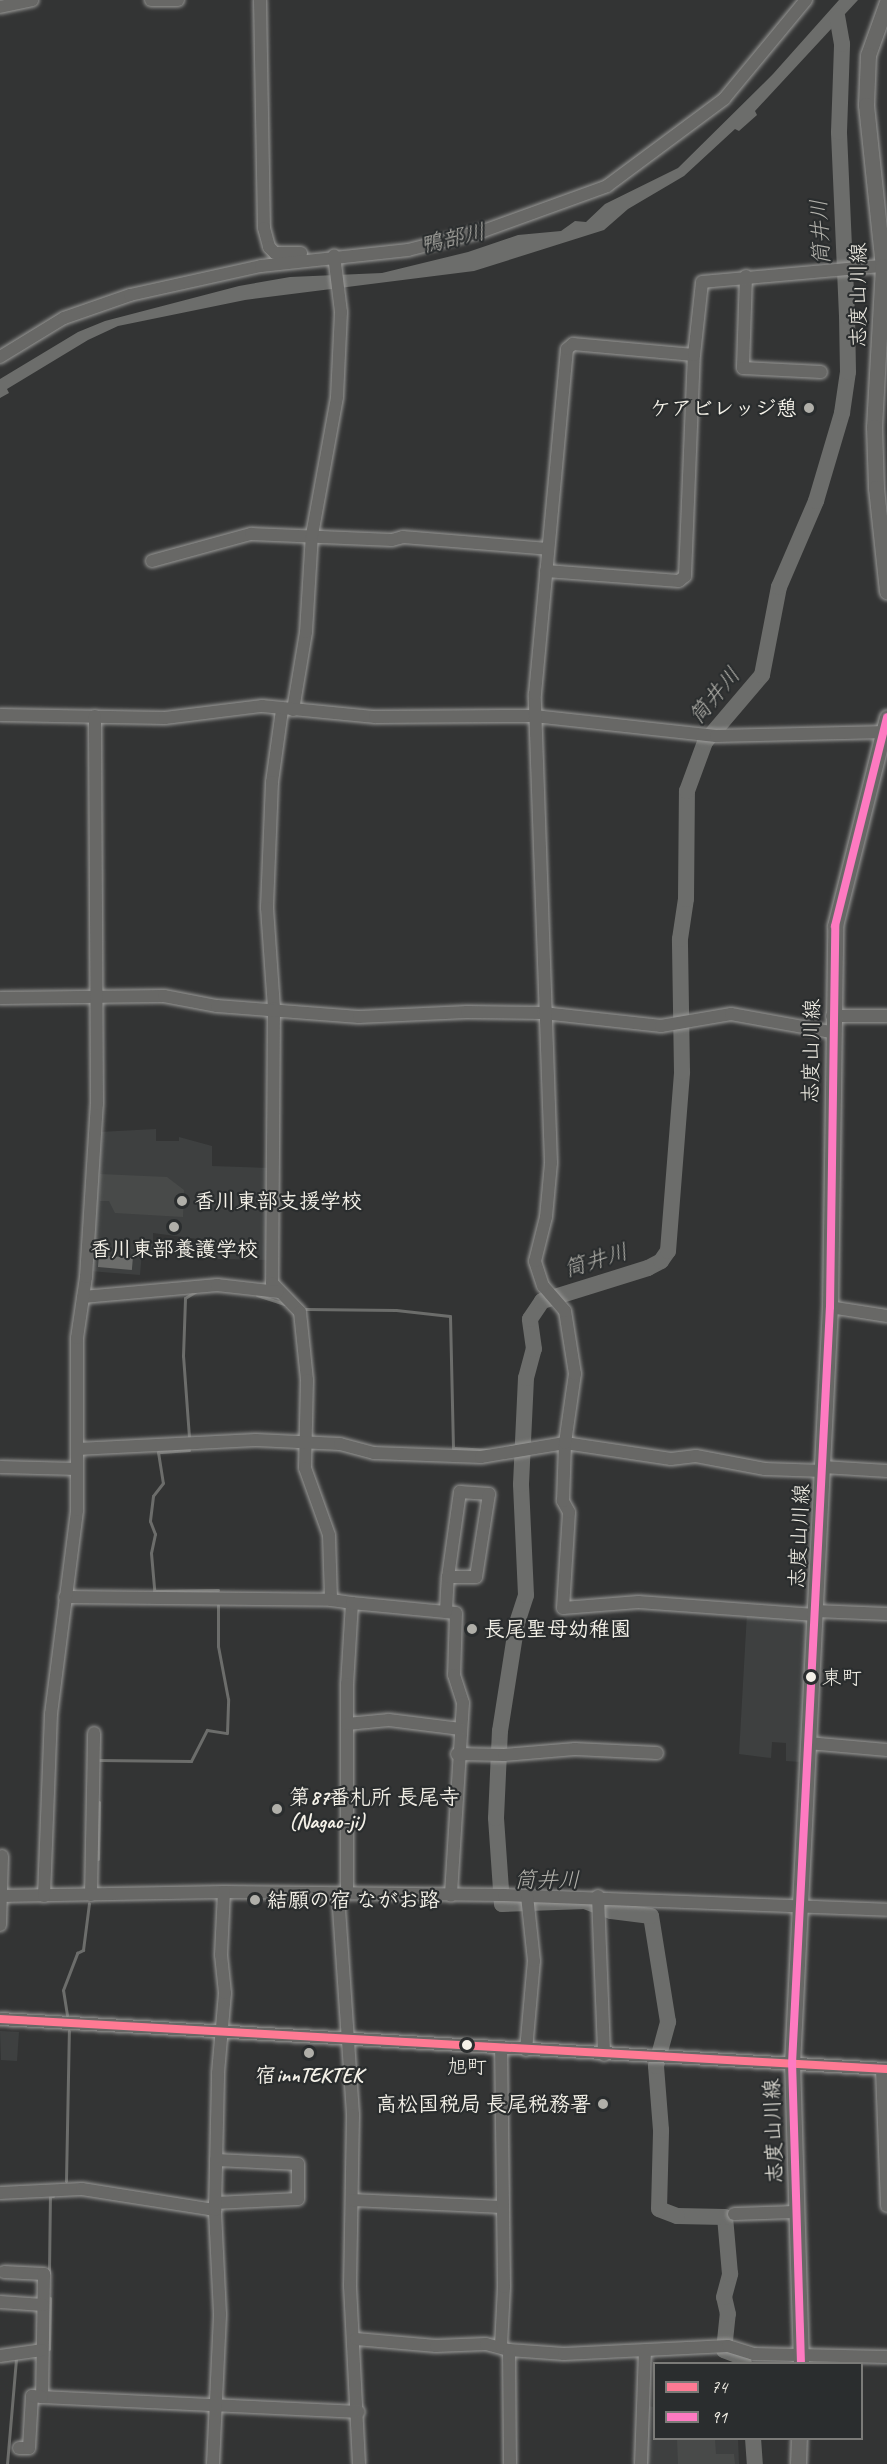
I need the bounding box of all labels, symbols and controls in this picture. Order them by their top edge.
water label: 筒井川 [806,198,836,266]
water label: 鴨部川 [418,219,488,259]
street label: 志度山川線 [845,243,871,347]
place label: ケアビレッジ憩 [650,395,797,421]
marker: ケアビレッジ憩 [802,401,816,415]
water label: 筒井川 [684,662,746,730]
street label: 志度山川線 [797,998,825,1104]
place label: 香川東部支援学校 [194,1188,362,1214]
marker: 香川東部支援学校 [175,1194,189,1208]
marker: 香川東部養護学校 [167,1220,181,1234]
place label: 香川東部養護学校 [90,1236,258,1262]
water label: 筒井川 [561,1239,631,1283]
street label: 志度山川線 [784,1483,814,1589]
place label: 長尾聖母幼稚園 [484,1616,631,1642]
marker: 長尾聖母幼稚園 [465,1622,479,1636]
place label: 東町 [822,1665,862,1689]
marker: 東町 [805,1671,817,1683]
place label: 第87番札所 長尾寺 (Nagao-ji) [289,1784,460,1834]
marker: 第87番札所 長尾寺 (Nagao-ji) [270,1802,284,1816]
water label: 筒井川 [514,1868,580,1894]
place label: 結願の宿 ながお路 [267,1887,440,1913]
marker: 結願の宿 ながお路 [248,1893,262,1907]
marker: 旭町 [461,2039,473,2051]
marker: 宿innTEKTEK [302,2046,316,2060]
place label: 旭町 [447,2054,487,2078]
place label: 宿innTEKTEK [255,2062,363,2088]
street label: 志度山川線 [759,2078,787,2184]
place label: 高松国税局 長尾税務署 [376,2091,591,2117]
marker: 高松国税局 長尾税務署 [596,2097,610,2111]
legend [653,2362,863,2440]
text: 74 [711,2376,727,2398]
text: 91 [711,2406,727,2428]

